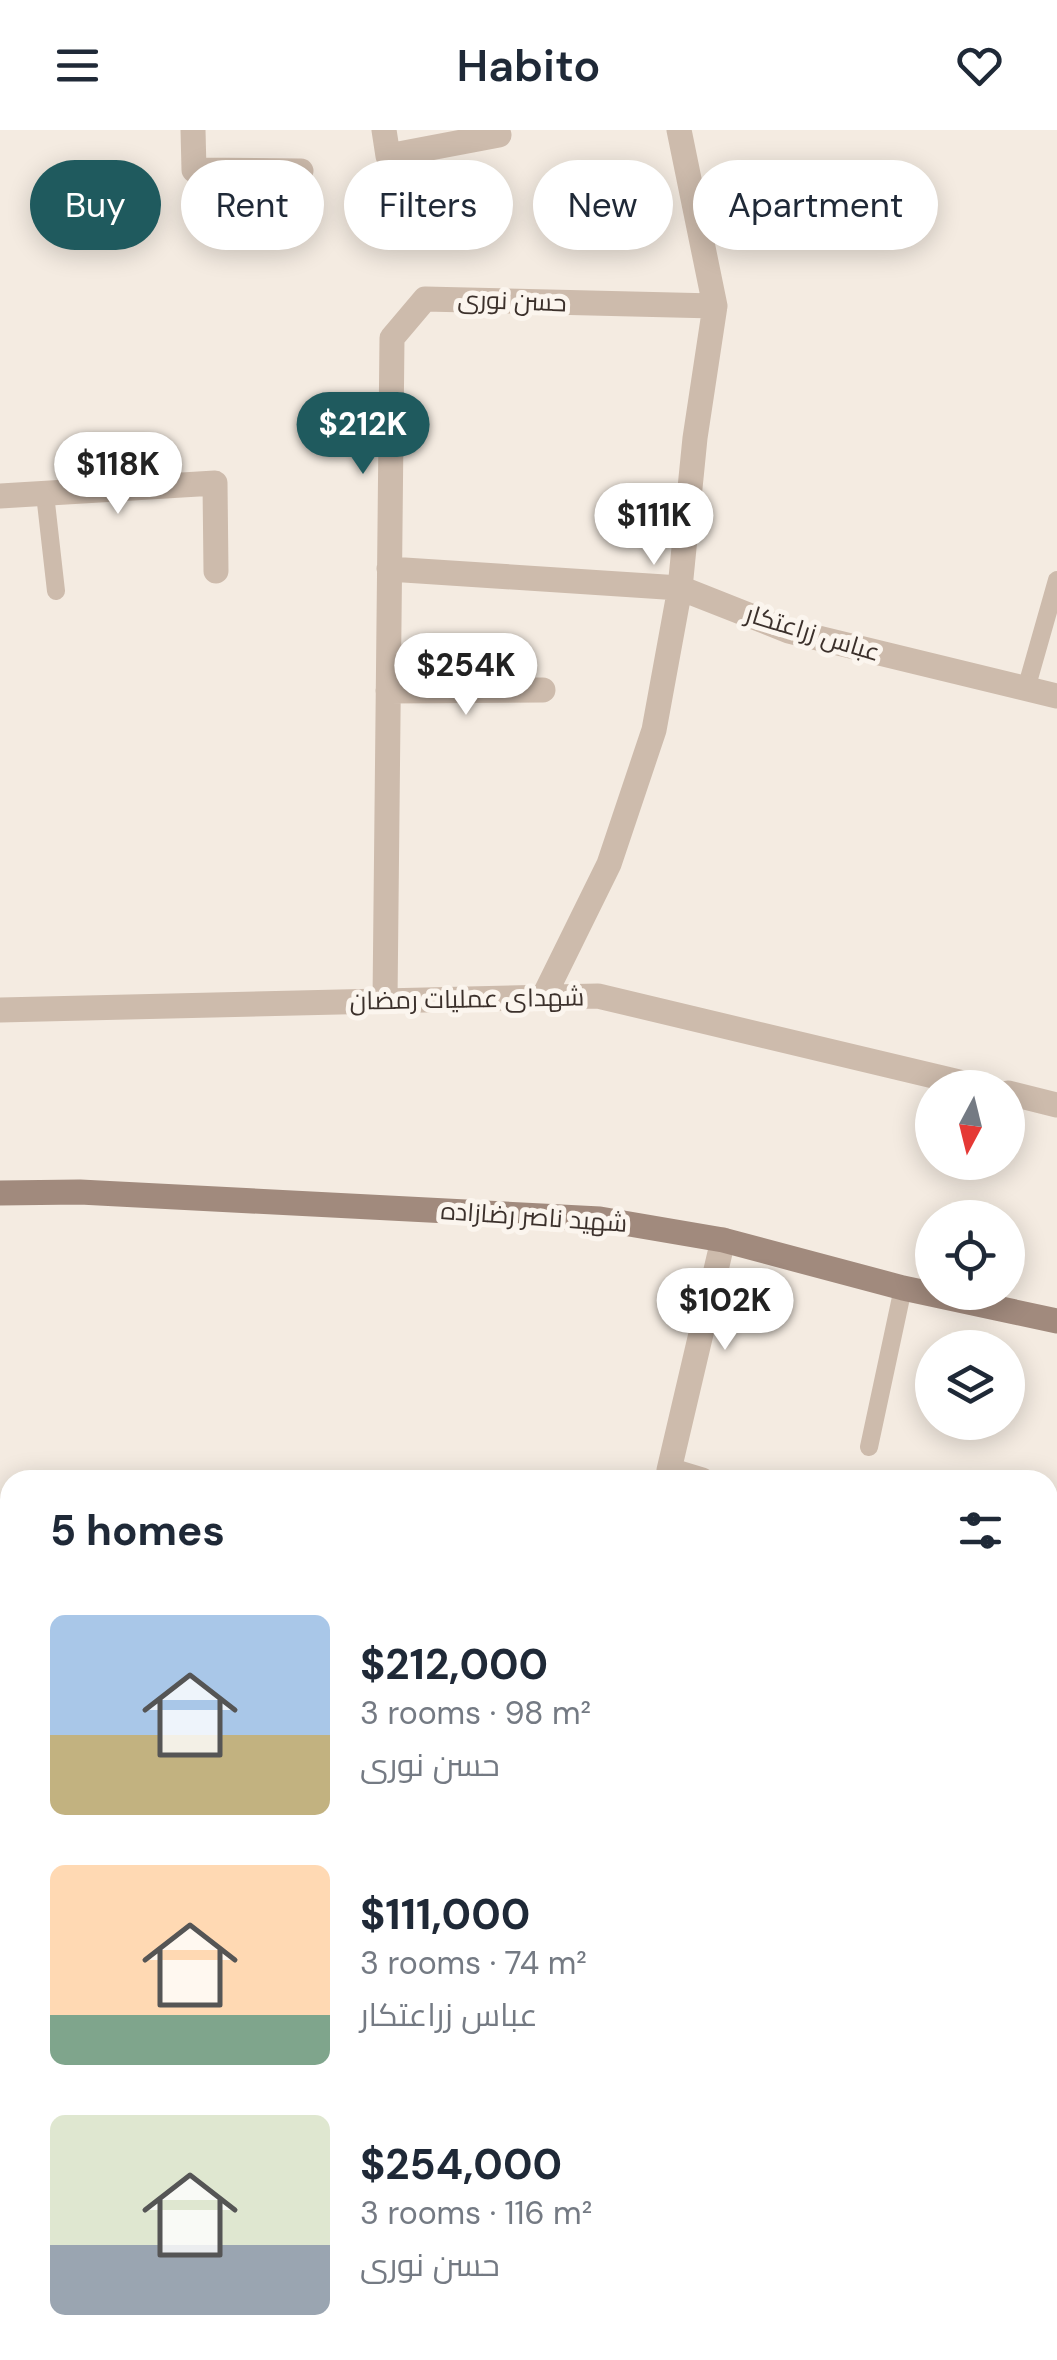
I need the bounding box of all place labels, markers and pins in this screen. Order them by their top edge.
pin: $212K [293,392,433,477]
pin: $118K [48,432,188,517]
pin: $111K [584,483,724,568]
pin: $254K [396,633,536,718]
pin: $102K [655,1268,795,1353]

